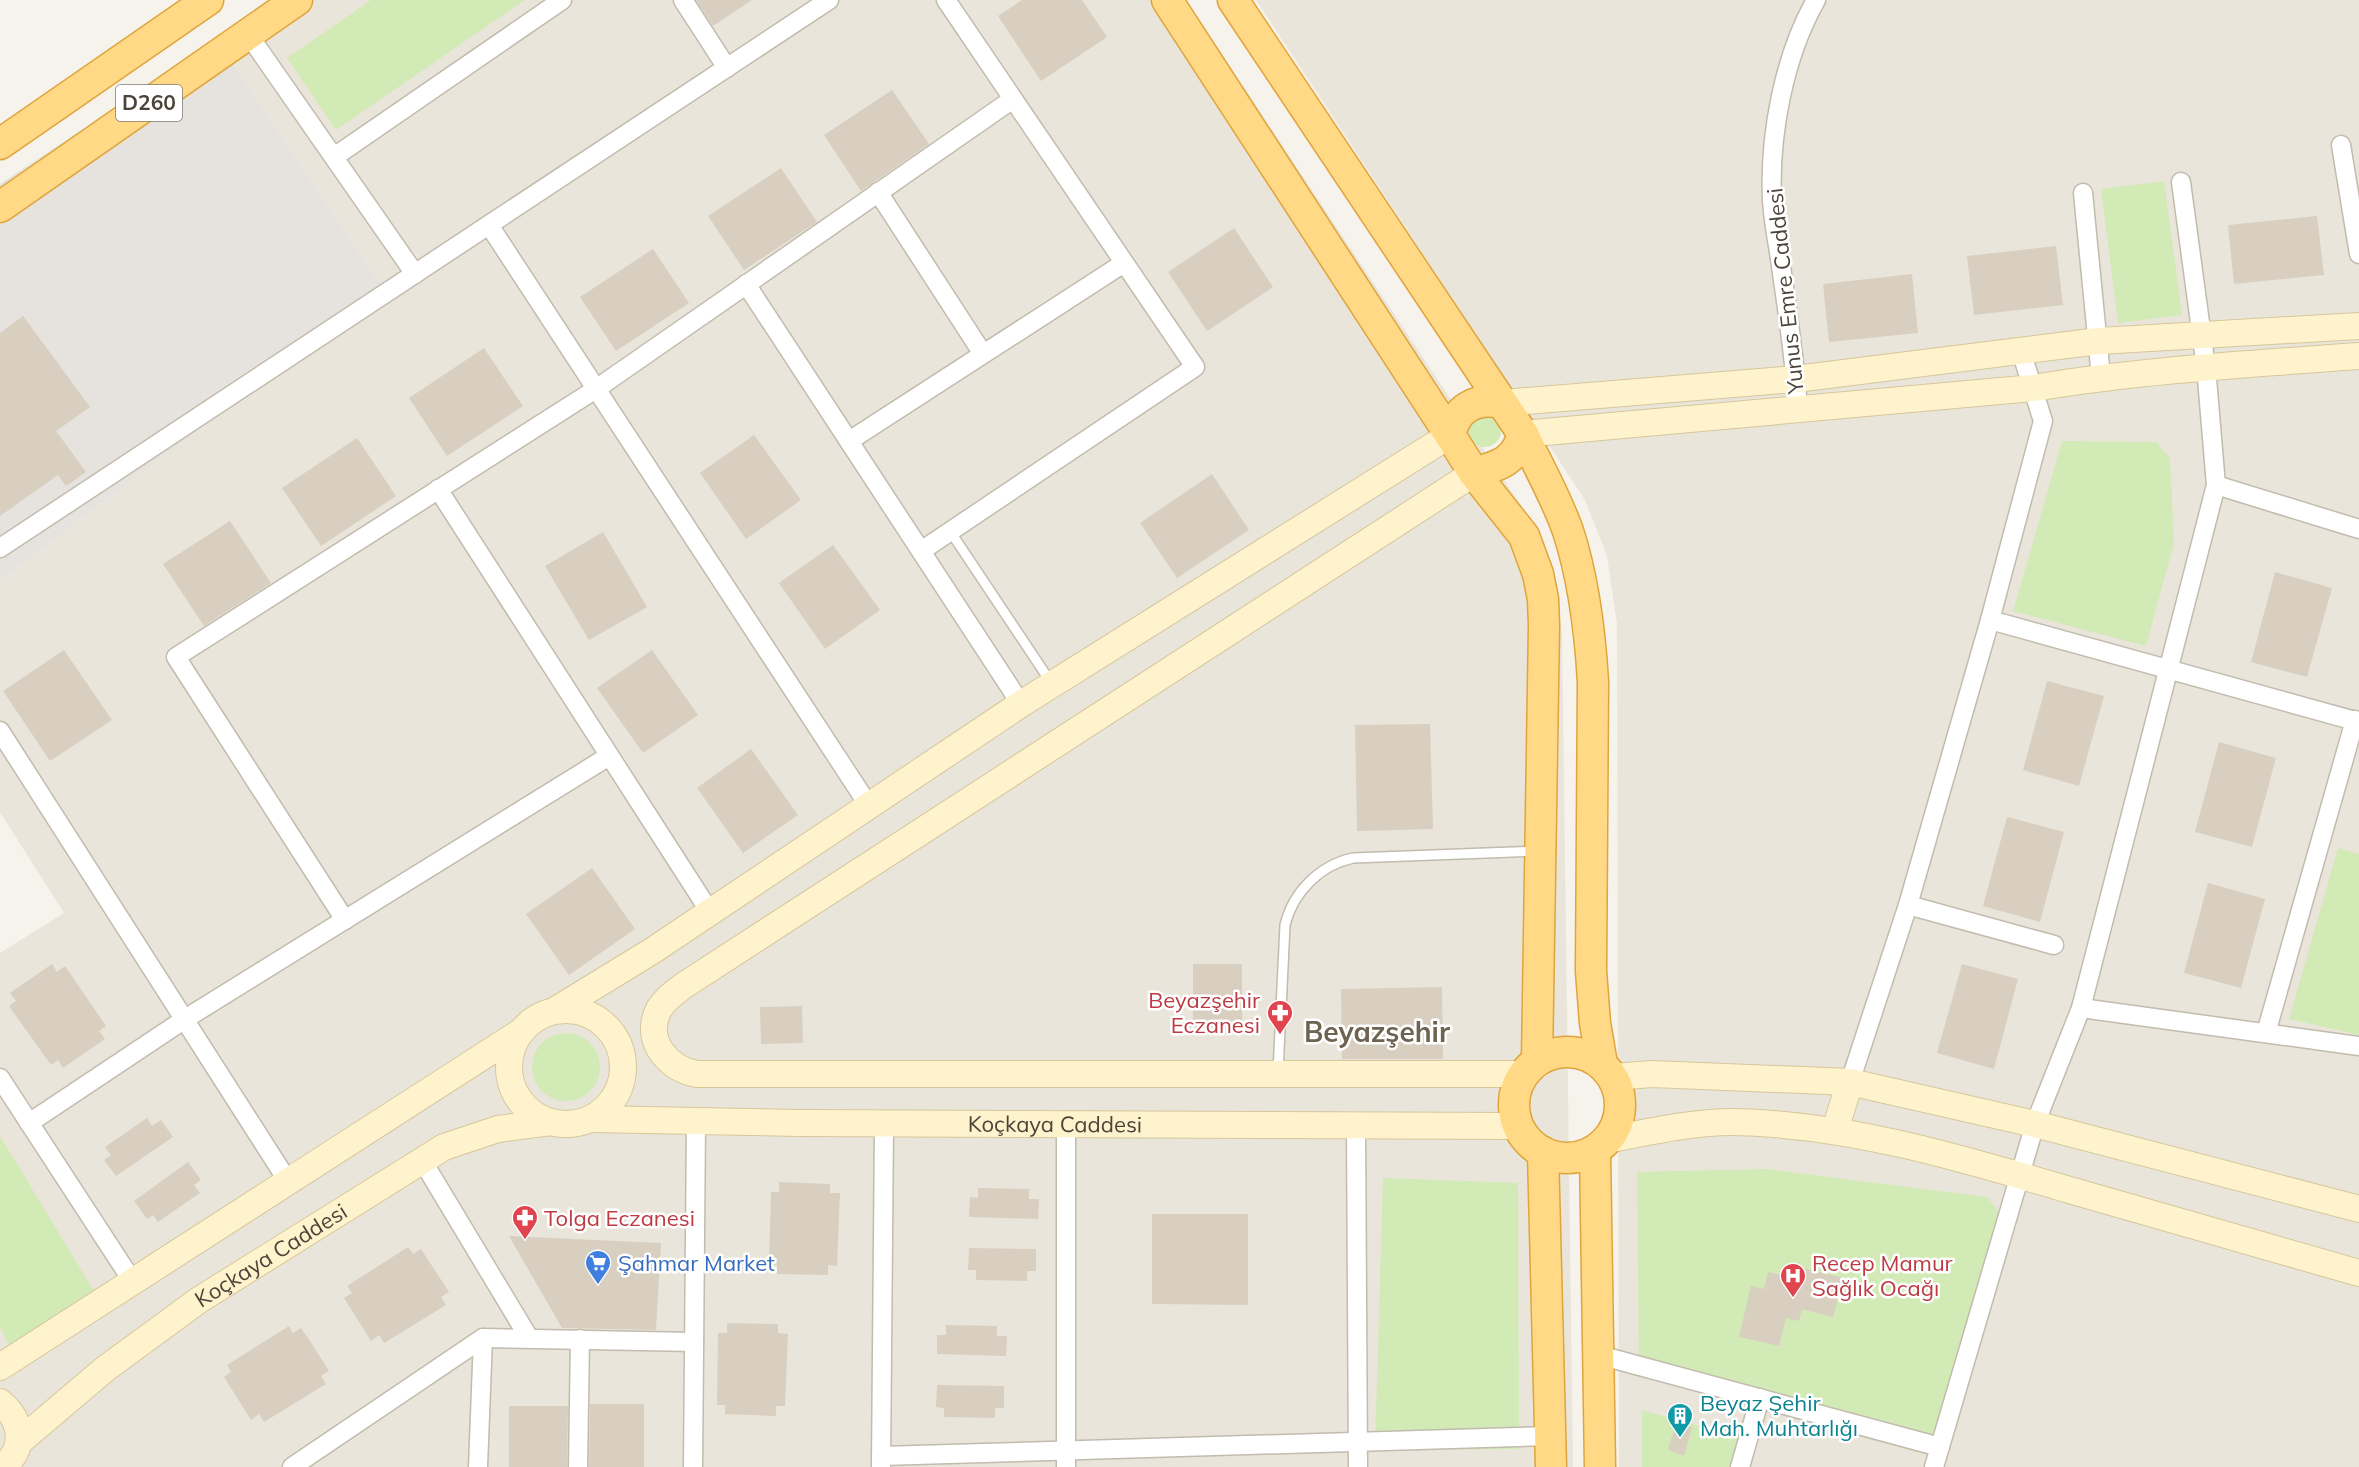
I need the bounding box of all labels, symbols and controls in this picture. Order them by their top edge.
road number: D260 [116,85,182,121]
street label: Yunus Emre Caddesi [1760,187,1810,396]
place label: Beyazşehir Eczanesi [1148,986,1260,1039]
pharmacy icon: Beyazşehir Eczanesi [1265,998,1295,1036]
district label: Beyazşehir [1304,1014,1450,1049]
street label: Koçkaya Caddesi [968,1110,1142,1138]
street label: Koçkaya Caddesi [189,1197,352,1313]
pharmacy icon: Tolga Eczanesi [510,1203,540,1241]
place label: Tolga Eczanesi [544,1204,695,1232]
supermarket icon: Şahmar Market [583,1248,613,1286]
place label: Şahmar Market [618,1249,775,1277]
place label: Recep Mamur Sağlık Ocağı [1812,1249,1953,1302]
hospital icon: Recep Mamur Sağlık Ocağı [1778,1261,1808,1299]
place label: Beyaz Şehir Mah. Muhtarlığı [1700,1389,1858,1442]
building icon: Beyaz Şehir Mah. Muhtarlığı [1665,1401,1695,1439]

